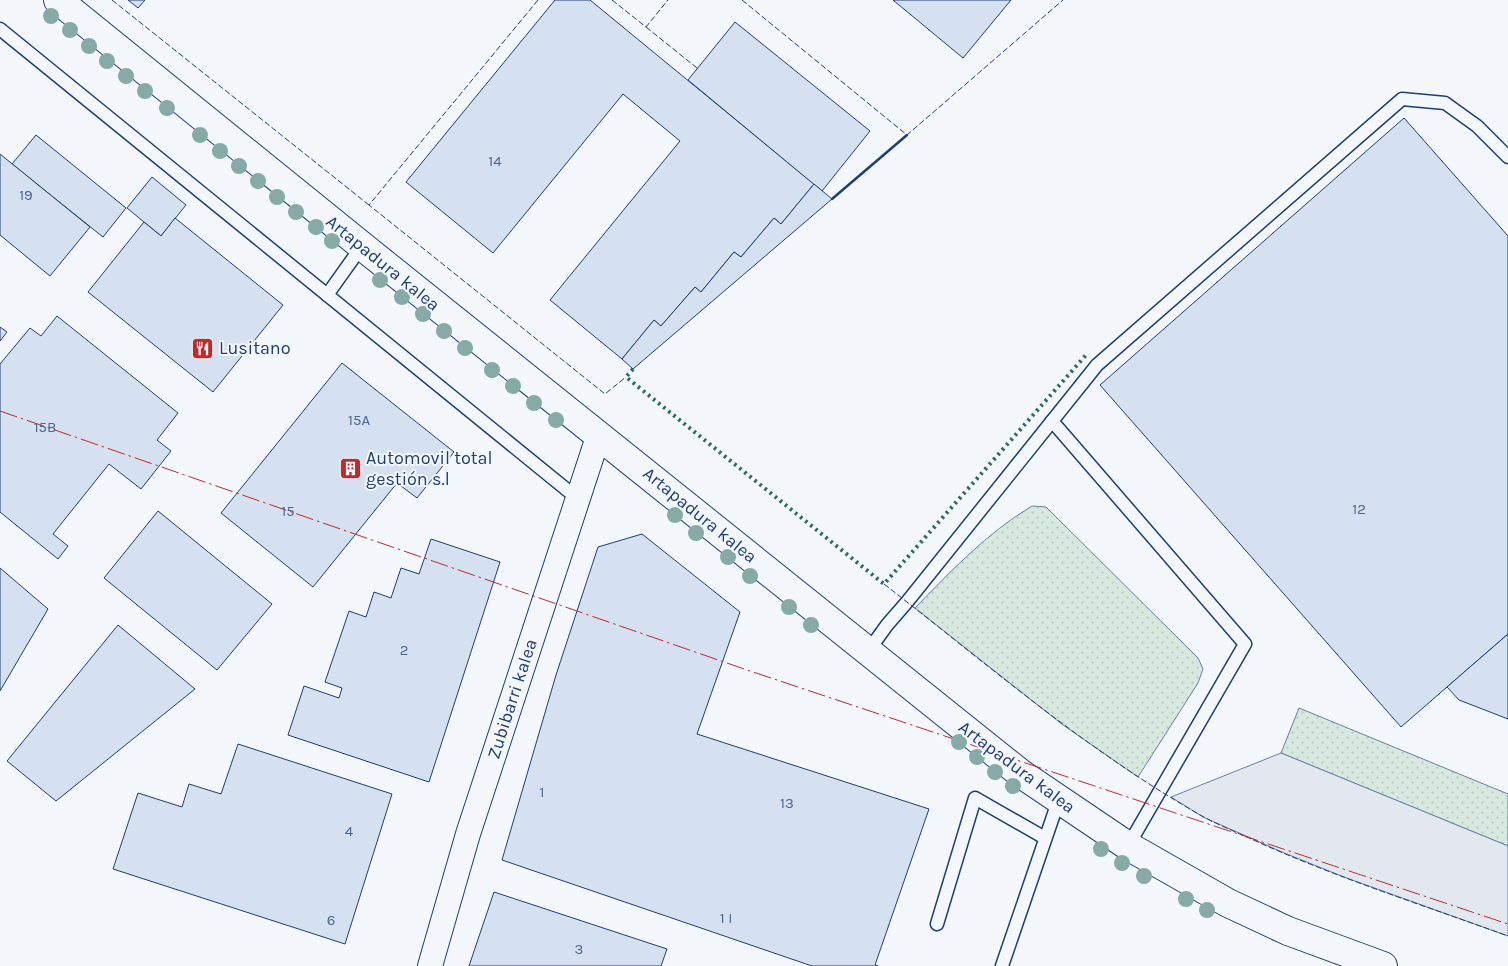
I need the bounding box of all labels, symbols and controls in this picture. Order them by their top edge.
house number: 14 [488,152,502,170]
house number: 19 [19,186,33,204]
street label: Artapadura kalea [321,210,445,316]
restaurant icon: Lusitano [191,336,215,360]
place label: Lusitano [219,337,291,359]
house number: 15A [348,411,370,429]
house number: 15B [34,418,56,436]
place label: Automovil total gestión s.l [366,447,493,490]
building icon: Automovil total gestión s.l [338,456,362,480]
street label: Artapadura kalea [638,462,762,568]
house number: 12 [1352,500,1366,518]
house number: 15 [281,502,295,520]
street label: Zubibarri kalea [482,636,542,762]
house number: 2 [400,641,408,659]
street label: Artapadura kalea [954,716,1080,818]
house number: 1 [540,783,544,801]
house number: 13 [780,794,794,812]
house number: 4 [345,822,354,840]
house number: 1 I [720,909,732,927]
house number: 6 [327,911,335,929]
house number: 3 [575,940,583,958]

